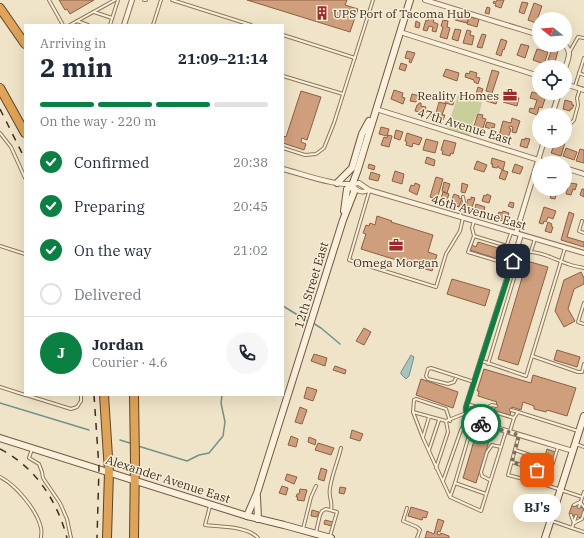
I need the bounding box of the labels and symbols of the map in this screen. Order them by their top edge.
building icon: UPS Port of Tacoma Hub [314,5,330,21]
place label: UPS Port of Tacoma Hub [333,6,471,21]
north arrow [532,12,572,52]
office icon: Reality Homes [502,87,518,103]
place label: Reality Homes [417,88,499,103]
street label: 47th Avenue East [416,104,514,148]
street label: 46th Avenue East [430,191,528,233]
office icon: Omega Morgan [388,237,404,253]
street label: 12th Street East [291,240,331,330]
pin [496,244,530,278]
place label: Omega Morgan [353,255,439,270]
courier [461,404,501,444]
street label: Alexander Avenue East [104,452,232,506]
pin [520,453,554,487]
callout: BJ's [513,494,561,522]

